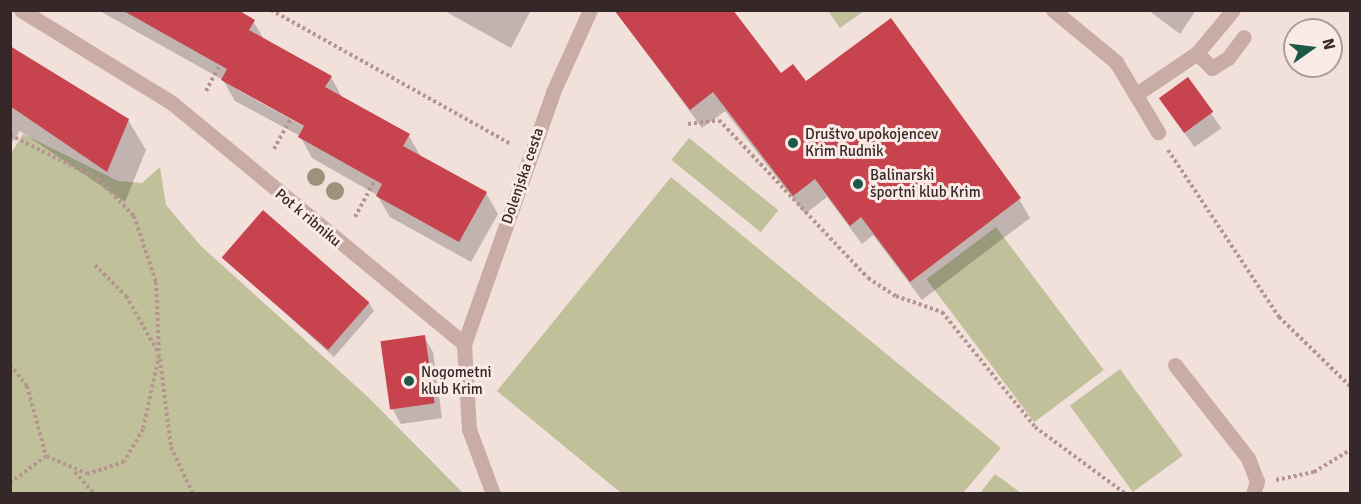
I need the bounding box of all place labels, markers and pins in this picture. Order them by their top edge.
place label: Društvo upokojencev Krim Rudnik [805,125,938,160]
marker: Društvo upokojencev Krim Rudnik [786,136,800,150]
place label: Balinarski športni klub Krim [870,166,981,201]
marker: Balinarski športni klub Krim [851,177,865,191]
place label: Nogometni klub Krim [421,363,492,398]
marker: Nogometni klub Krim [402,374,416,388]

